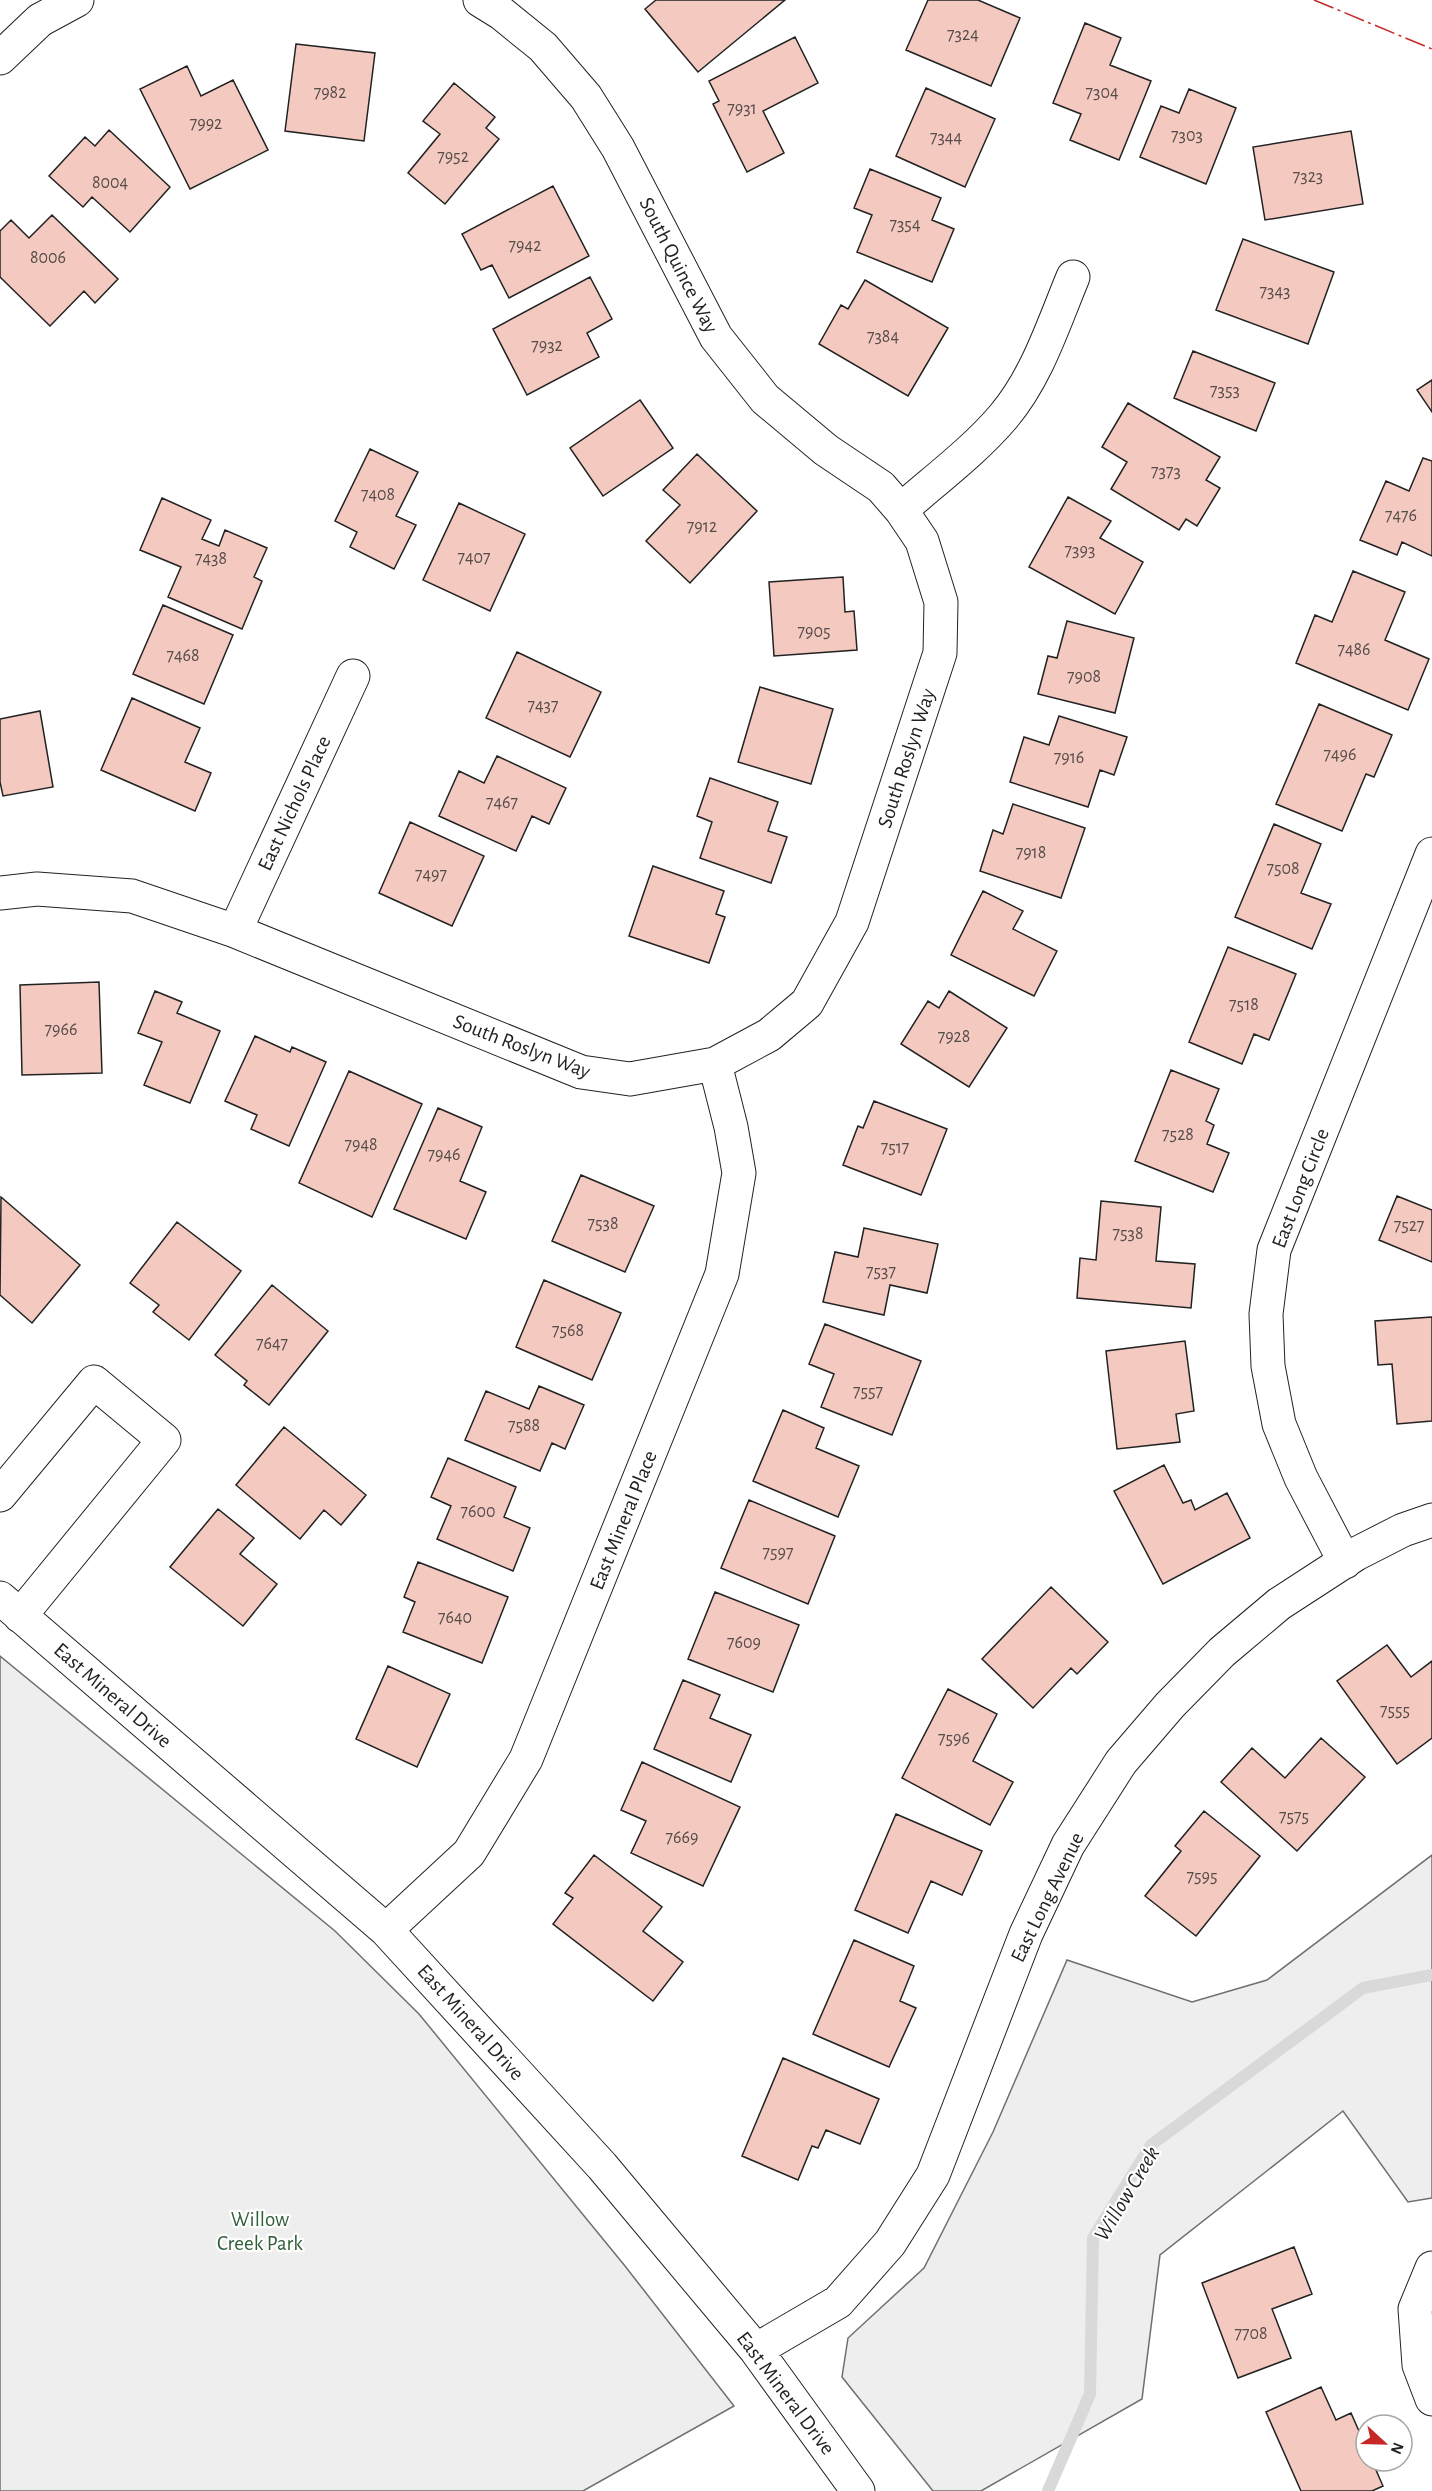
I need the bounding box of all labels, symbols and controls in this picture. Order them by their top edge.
house number: 7324 [947,26,979,44]
house number: 7982 [314,84,346,102]
house number: 7304 [1085,84,1119,102]
house number: 7931 [727,100,757,118]
house number: 7992 [190,115,222,133]
house number: 7303 [1171,127,1203,145]
house number: 7344 [930,129,962,147]
house number: 7952 [437,148,469,166]
house number: 7323 [1293,168,1323,186]
house number: 8004 [92,174,128,192]
street label: South Quince Way [635,194,722,336]
house number: 7354 [889,216,921,234]
house number: 7942 [509,237,541,255]
house number: 8006 [30,249,66,267]
house number: 7343 [1260,283,1291,301]
house number: 7384 [867,328,899,346]
house number: 7932 [531,337,563,355]
house number: 7353 [1210,382,1240,400]
house number: 7373 [1151,463,1181,481]
house number: 7408 [361,486,395,504]
house number: 7476 [1385,507,1417,525]
house number: 7912 [687,518,717,536]
house number: 7393 [1065,542,1095,560]
house number: 7407 [457,549,491,567]
house number: 7438 [195,550,227,568]
house number: 7905 [798,623,831,641]
house number: 7486 [1337,641,1371,659]
house number: 7468 [166,647,200,665]
house number: 7908 [1067,668,1101,686]
street label: South Roslyn Way [874,686,939,830]
house number: 7437 [527,697,559,715]
street label: East Nichols Place [254,733,335,874]
house number: 7496 [1323,746,1357,764]
house number: 7916 [1054,749,1084,767]
house number: 7467 [486,794,518,812]
house number: 7918 [1016,844,1046,862]
house number: 7508 [1266,860,1300,878]
house number: 7497 [415,866,447,884]
house number: 7518 [1229,996,1259,1014]
street label: South Roslyn Way [450,1011,593,1082]
house number: 7966 [45,1021,77,1039]
house number: 7928 [938,1028,970,1046]
house number: 7528 [1162,1126,1194,1144]
street label: East Long Circle [1268,1126,1333,1251]
house number: 7948 [344,1136,378,1154]
house number: 7517 [881,1139,909,1157]
house number: 7946 [427,1146,461,1164]
house number: 7538 [588,1215,618,1233]
house number: 7527 [1394,1217,1424,1235]
house number: 7538 [1113,1225,1143,1243]
house number: 7537 [866,1263,896,1281]
house number: 7568 [552,1322,584,1340]
house number: 7647 [256,1335,288,1353]
house number: 7557 [853,1383,883,1401]
house number: 7588 [508,1417,540,1435]
street label: East Mineral Place [586,1448,661,1593]
house number: 7600 [461,1503,495,1521]
house number: 7597 [763,1544,794,1562]
house number: 7640 [438,1609,472,1627]
house number: 7609 [727,1634,761,1652]
street label: East Mineral Drive [50,1639,175,1752]
house number: 7555 [1380,1702,1410,1720]
house number: 7596 [938,1730,970,1748]
house number: 7575 [1279,1808,1309,1826]
house number: 7669 [666,1829,698,1847]
street label: East Long Avenue [1007,1829,1088,1965]
house number: 7595 [1186,1868,1218,1886]
street label: East Mineral Drive [413,1960,528,2084]
water label: Willow Creek [1090,2143,1164,2245]
park label: Willow Creek Park [217,2209,303,2254]
house number: 7708 [1234,2325,1268,2343]
street label: East Mineral Drive [733,2328,839,2459]
north arrow [1354,2413,1414,2473]
text: N [1387,2440,1406,2456]

